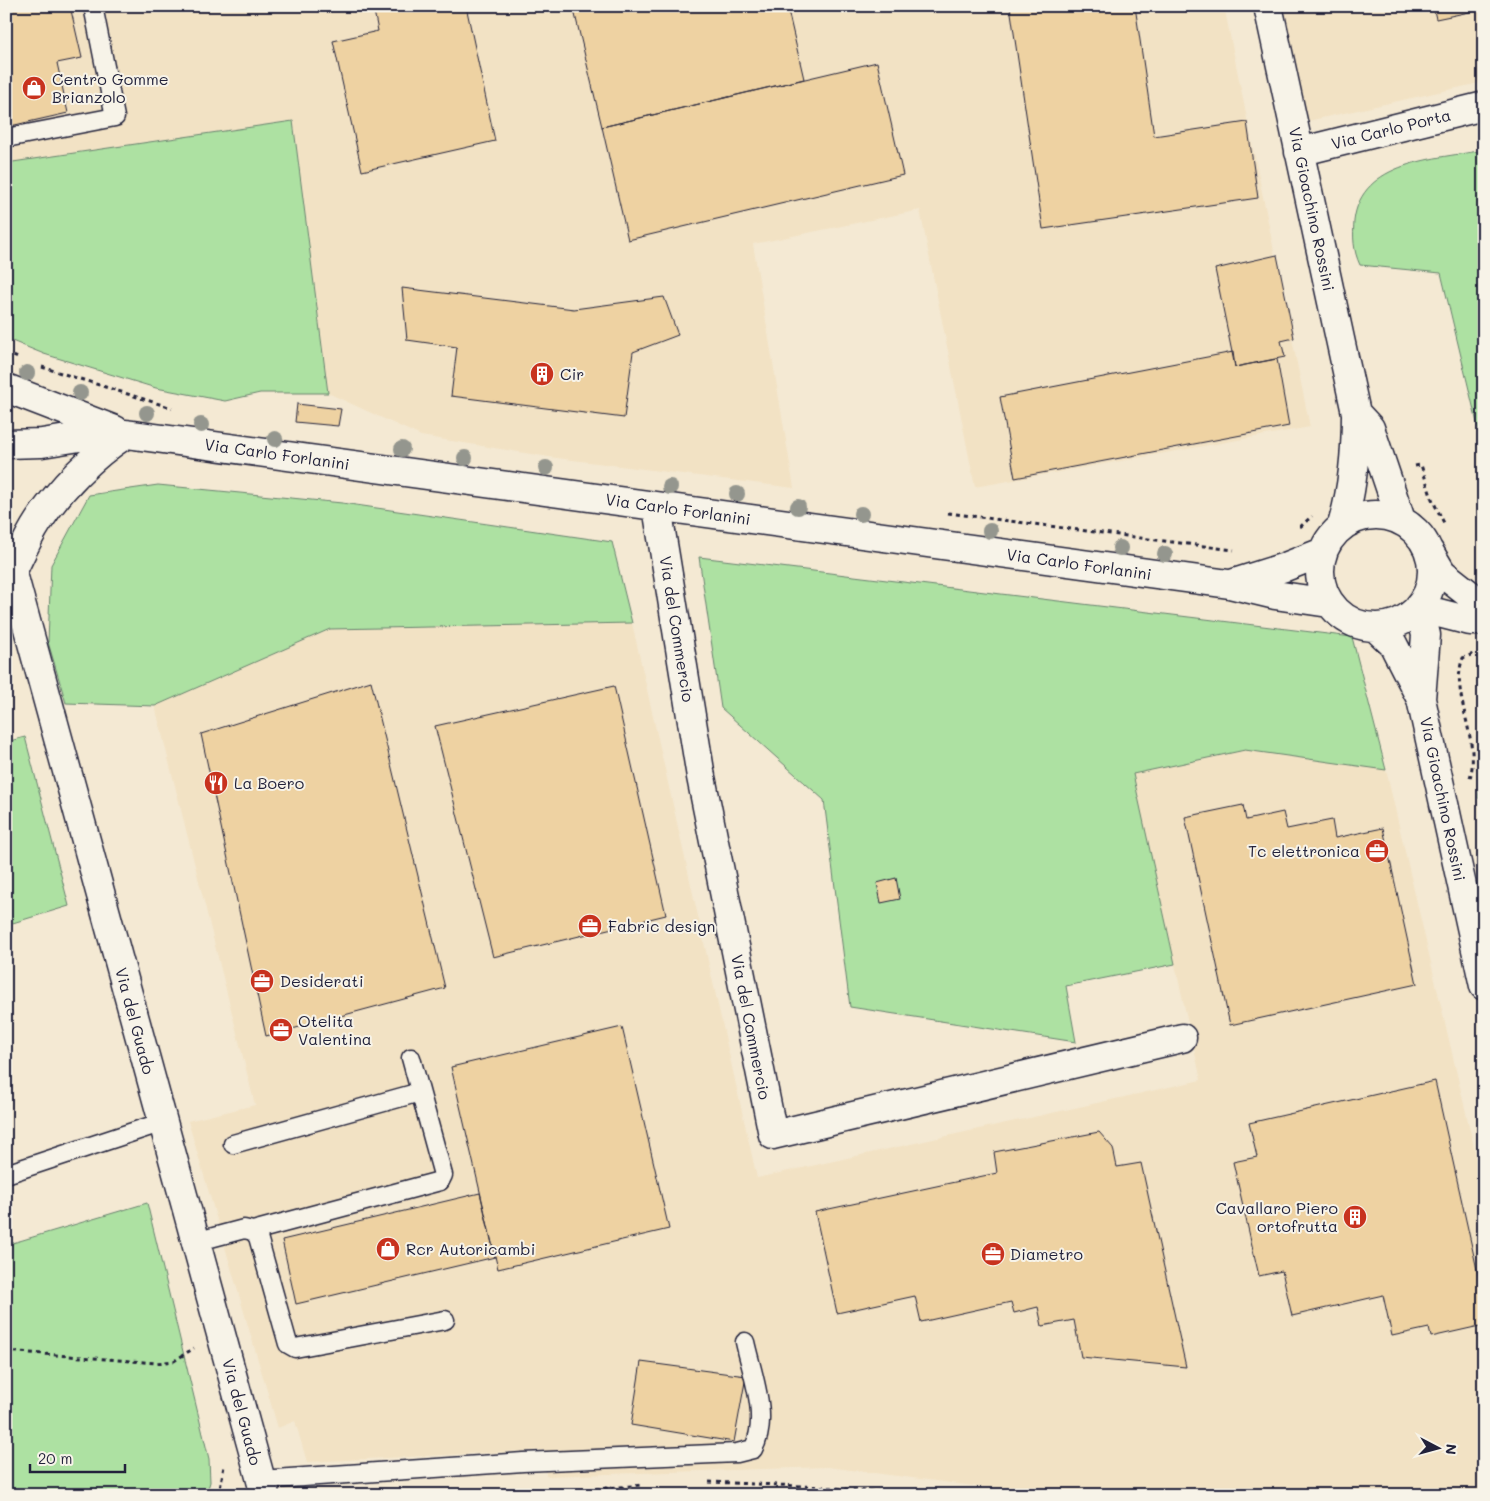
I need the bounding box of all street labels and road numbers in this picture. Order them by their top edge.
street label: Via Carlo Porta [1329,103,1453,154]
street label: Via Gioachino Rossini [1285,125,1340,293]
street label: Via Carlo Forlanini [203,433,351,474]
street label: Via Carlo Forlanini [604,488,752,529]
street label: Via Carlo Forlanini [1005,543,1153,584]
street label: Via del Commercio [656,554,699,703]
street label: Via Gioachino Rossini [1416,715,1471,883]
street label: Via del Commercio [727,952,776,1101]
street label: Via del Guado [111,965,160,1077]
street label: Via del Guado [218,1356,267,1468]

